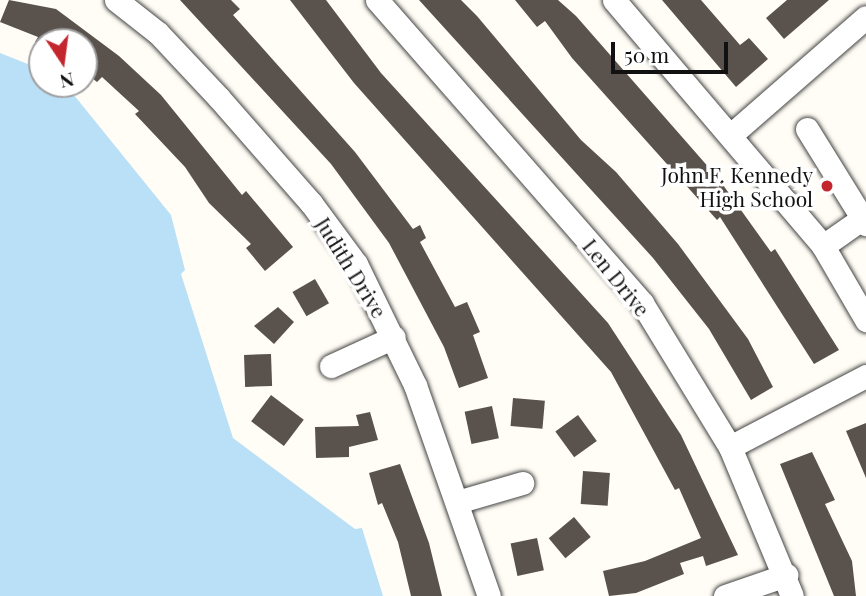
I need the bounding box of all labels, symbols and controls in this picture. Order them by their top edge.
north arrow [28,28,98,98]
scale bar [614,28,731,72]
text: 50 m [624,40,669,68]
text: N [58,67,77,96]
place label: John F. Kennedy High School [661,161,813,211]
marker: John F. Kennedy High School [819,178,835,194]
street label: Judith Drive [311,212,393,322]
street label: Len Drive [578,233,656,321]

